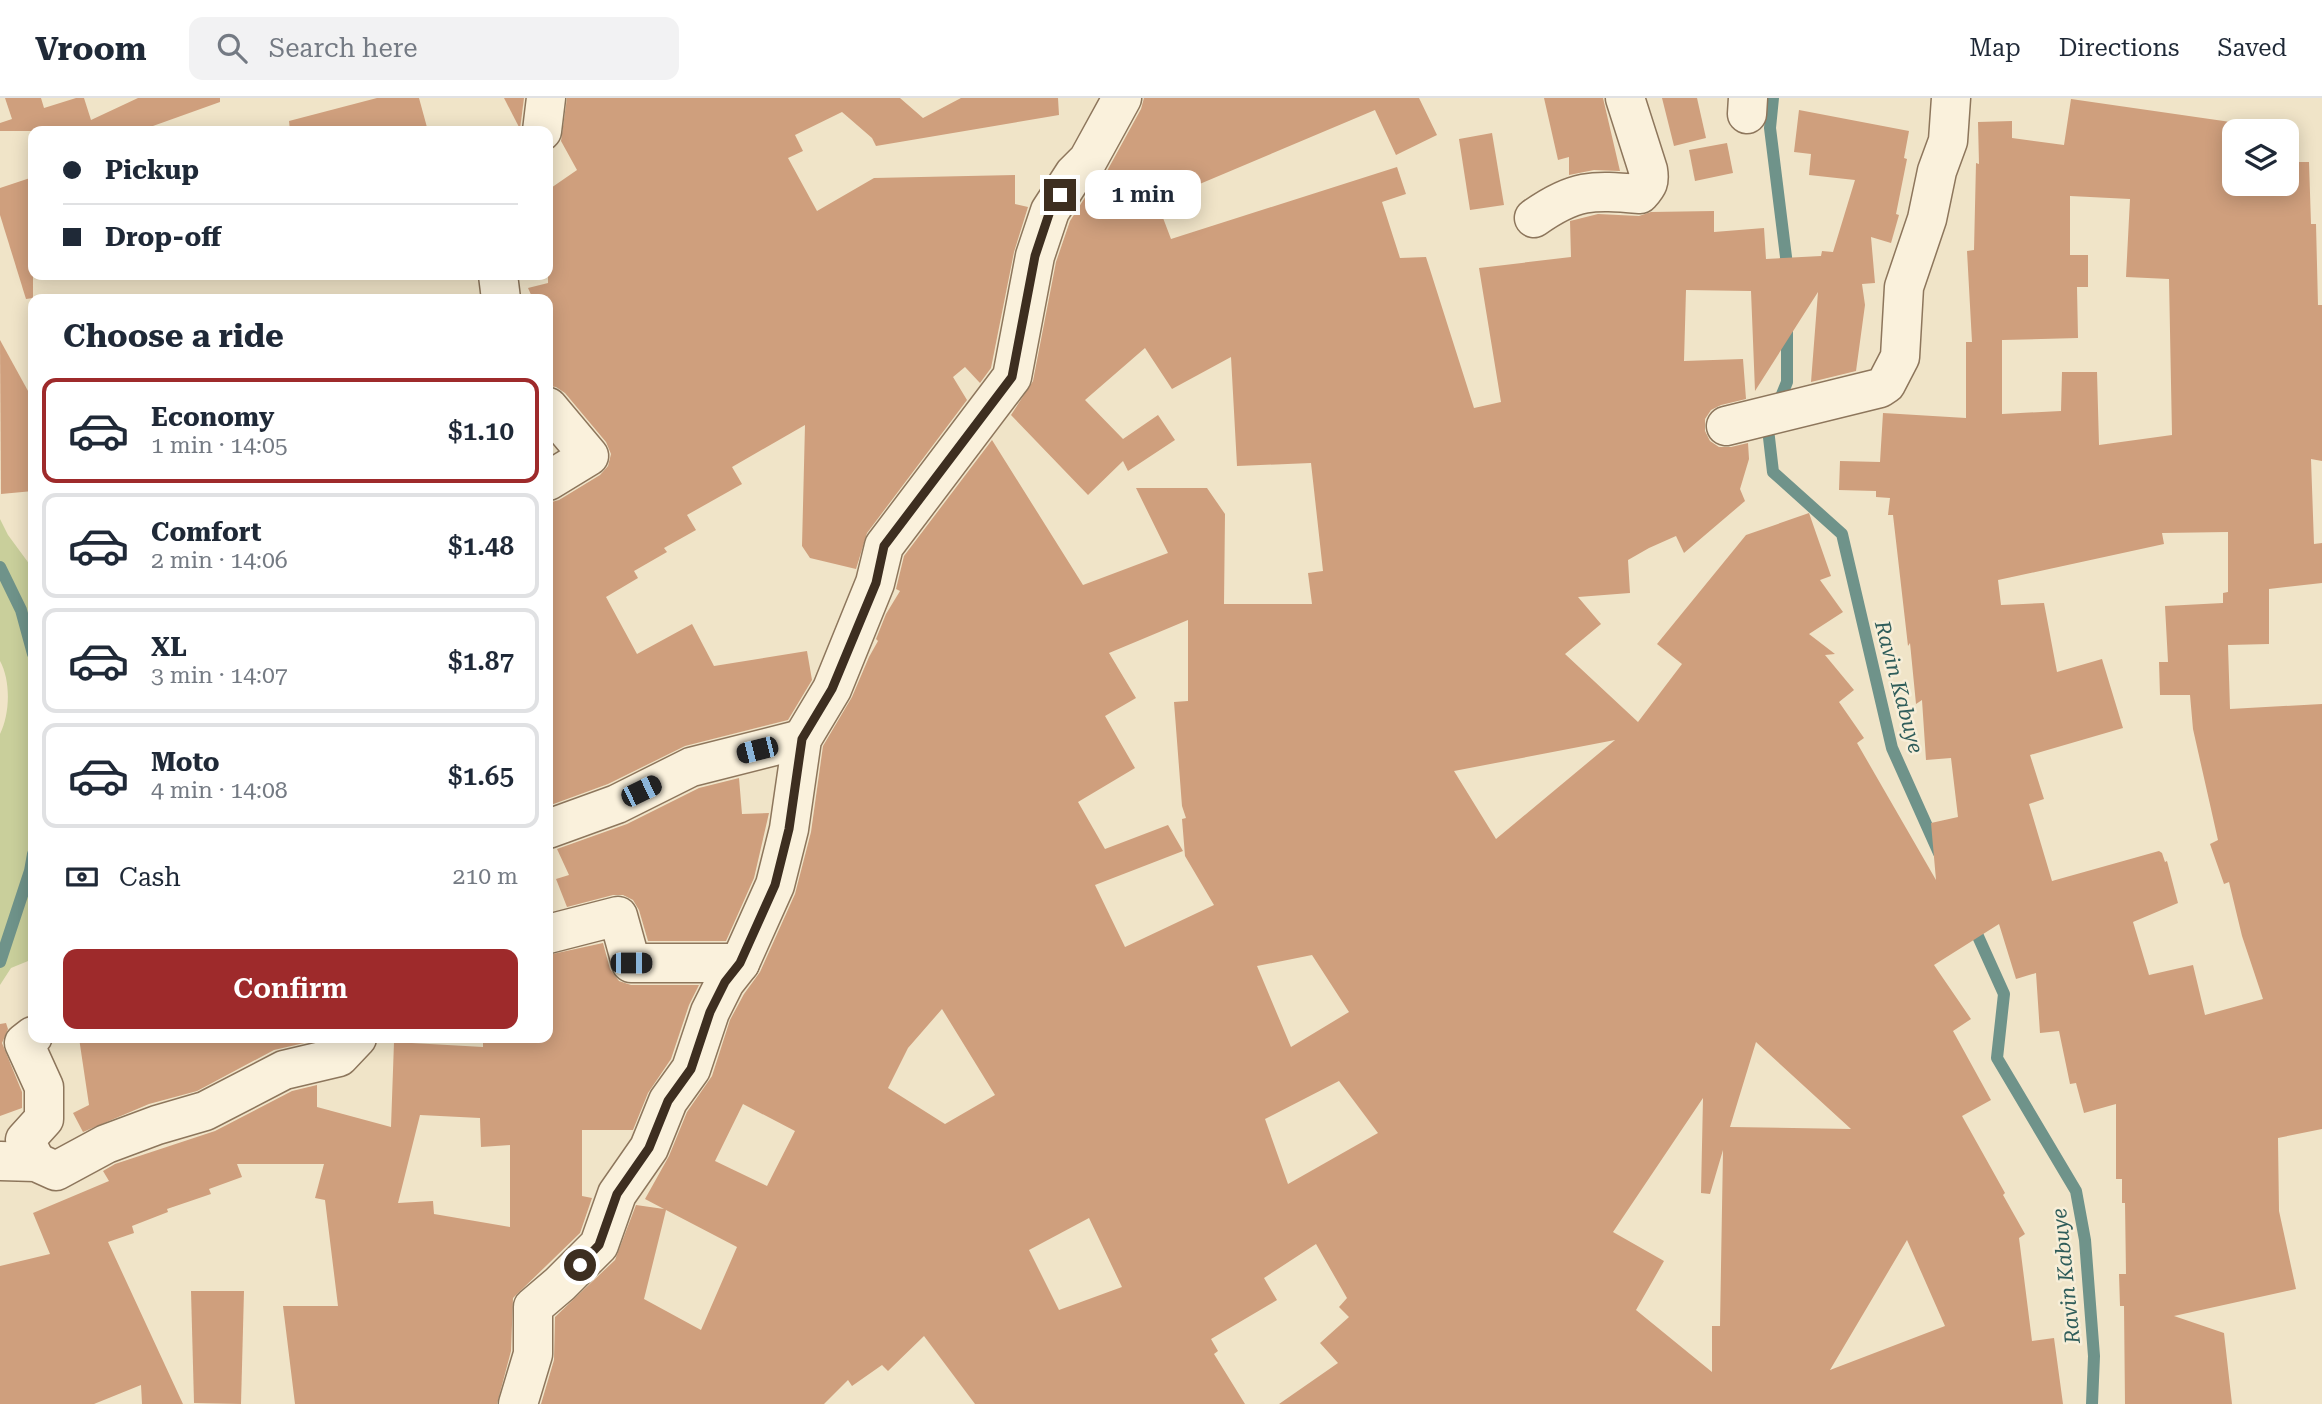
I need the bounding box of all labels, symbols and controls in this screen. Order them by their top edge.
search box [189,17,679,80]
text: Vroom [35,29,147,68]
icon: search [213,29,251,67]
text: Search here [269,33,418,63]
text: Map [1969,34,2021,62]
text: Directions [2059,34,2179,62]
text: Saved [2217,34,2287,62]
map controls [2222,119,2299,196]
button: layers [2222,119,2299,196]
text: Pickup [105,155,199,185]
callout: 1 min [1084,170,1200,220]
route end [1044,179,1076,211]
text: 1 min [1111,181,1175,208]
text: Drop-off [105,222,221,252]
text: Choose a ride [63,317,284,355]
icon: car [67,399,130,462]
text: Economy [151,402,274,432]
text: $1.10 [448,416,514,446]
text: 1 min · 14:05 [151,432,288,459]
icon: car [67,514,130,577]
text: Comfort [151,517,261,547]
text: $1.48 [448,531,514,561]
text: 2 min · 14:06 [151,547,288,574]
water label: Ravin Kabuye [1870,617,1928,756]
icon: car [67,629,130,692]
text: XL [151,632,187,662]
text: $1.87 [448,646,514,676]
text: 3 min · 14:07 [151,662,288,689]
car [735,735,780,765]
icon: car [67,744,130,807]
text: Moto [151,747,220,777]
text: $1.65 [448,761,514,791]
car [618,772,665,810]
text: 4 min · 14:08 [151,777,288,804]
icon: cash [63,858,101,896]
text: Cash [119,862,181,892]
text: 210 m [453,863,518,890]
button: Confirm [63,949,518,1029]
car [611,953,653,974]
water label: Ravin Kabuye [2047,1207,2085,1346]
route start [564,1249,596,1281]

